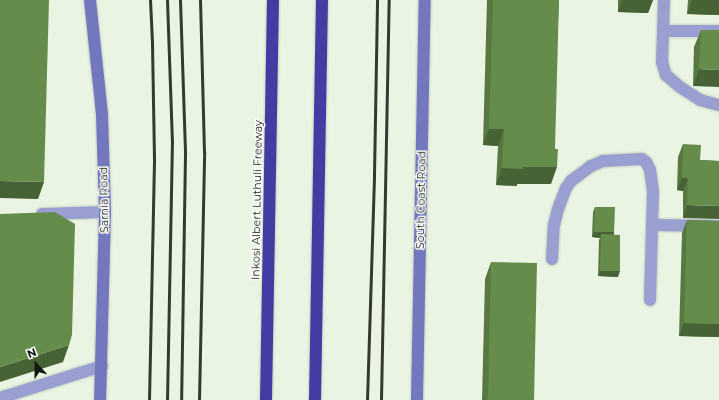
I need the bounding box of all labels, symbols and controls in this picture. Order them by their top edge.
street label: Inkosi Albert Luthuli Freeway [249,120,265,280]
street label: South Coast Road [414,151,428,249]
street label: Sarnia Road [97,167,111,233]
north arrow [16,344,56,384]
text: N [25,345,38,361]

